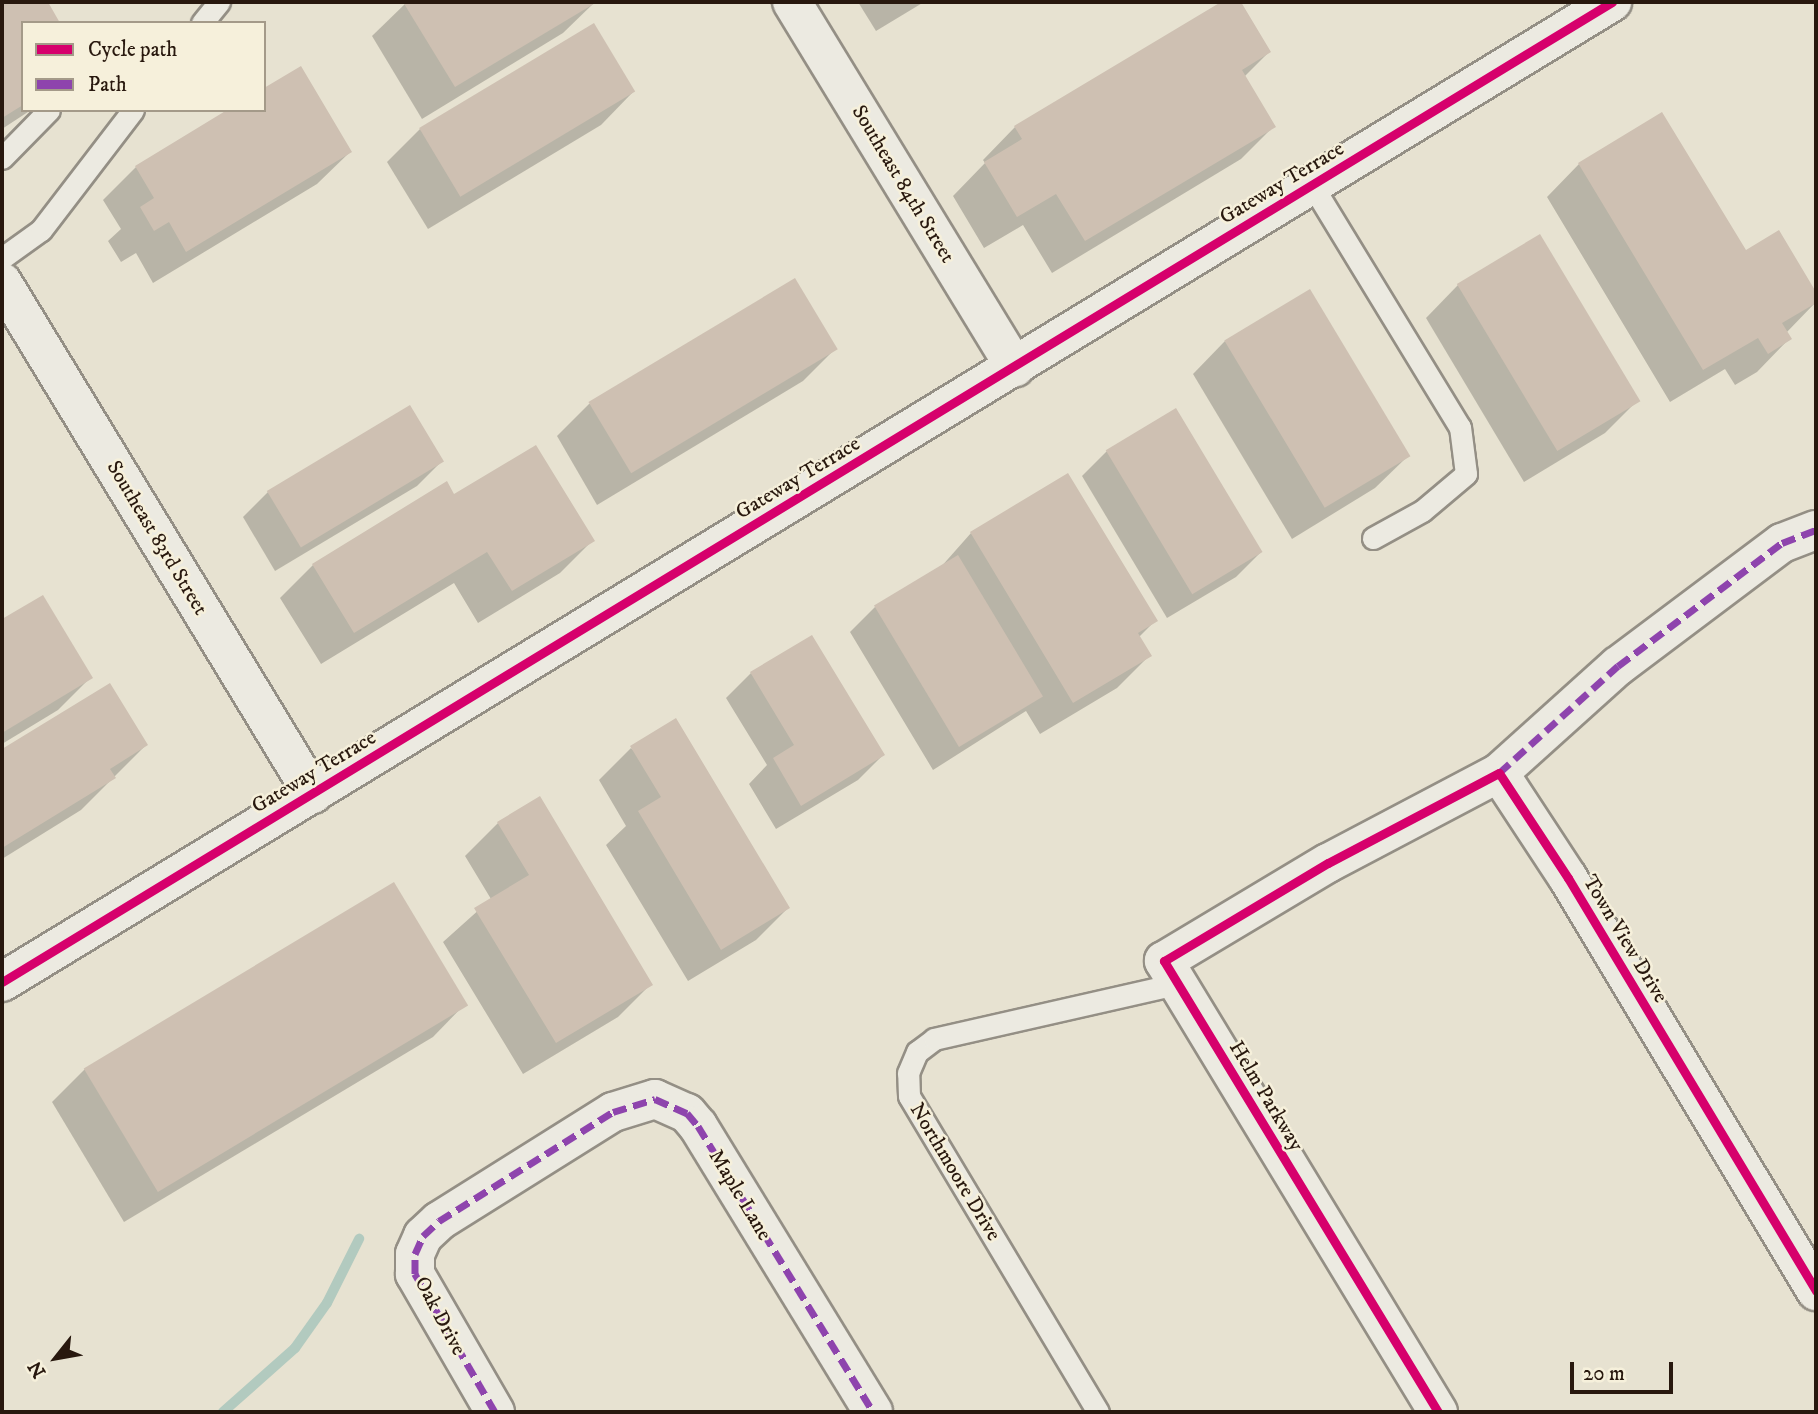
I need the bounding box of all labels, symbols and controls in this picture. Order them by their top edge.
legend [21,21,266,112]
text: Cycle path [88,37,177,63]
text: Path [88,72,127,98]
street label: Southeast 84th Street [846,101,960,267]
street label: Gateway Terrace [1215,136,1349,230]
street label: Gateway Terrace [731,431,865,525]
street label: Southeast 83rd Street [101,456,213,620]
street label: Gateway Terrace [247,725,381,819]
street label: Town View Drive [1577,871,1673,1007]
street label: Helm Parkway [1223,1036,1309,1156]
street label: Northmoore Drive [904,1099,1006,1245]
street label: Maple Lane [703,1145,777,1245]
street label: Oak Drive [409,1272,471,1360]
north arrow [21,1323,91,1393]
scale bar [1573,1348,1676,1392]
text: N [24,1356,51,1382]
text: 20 m [1583,1361,1625,1387]

